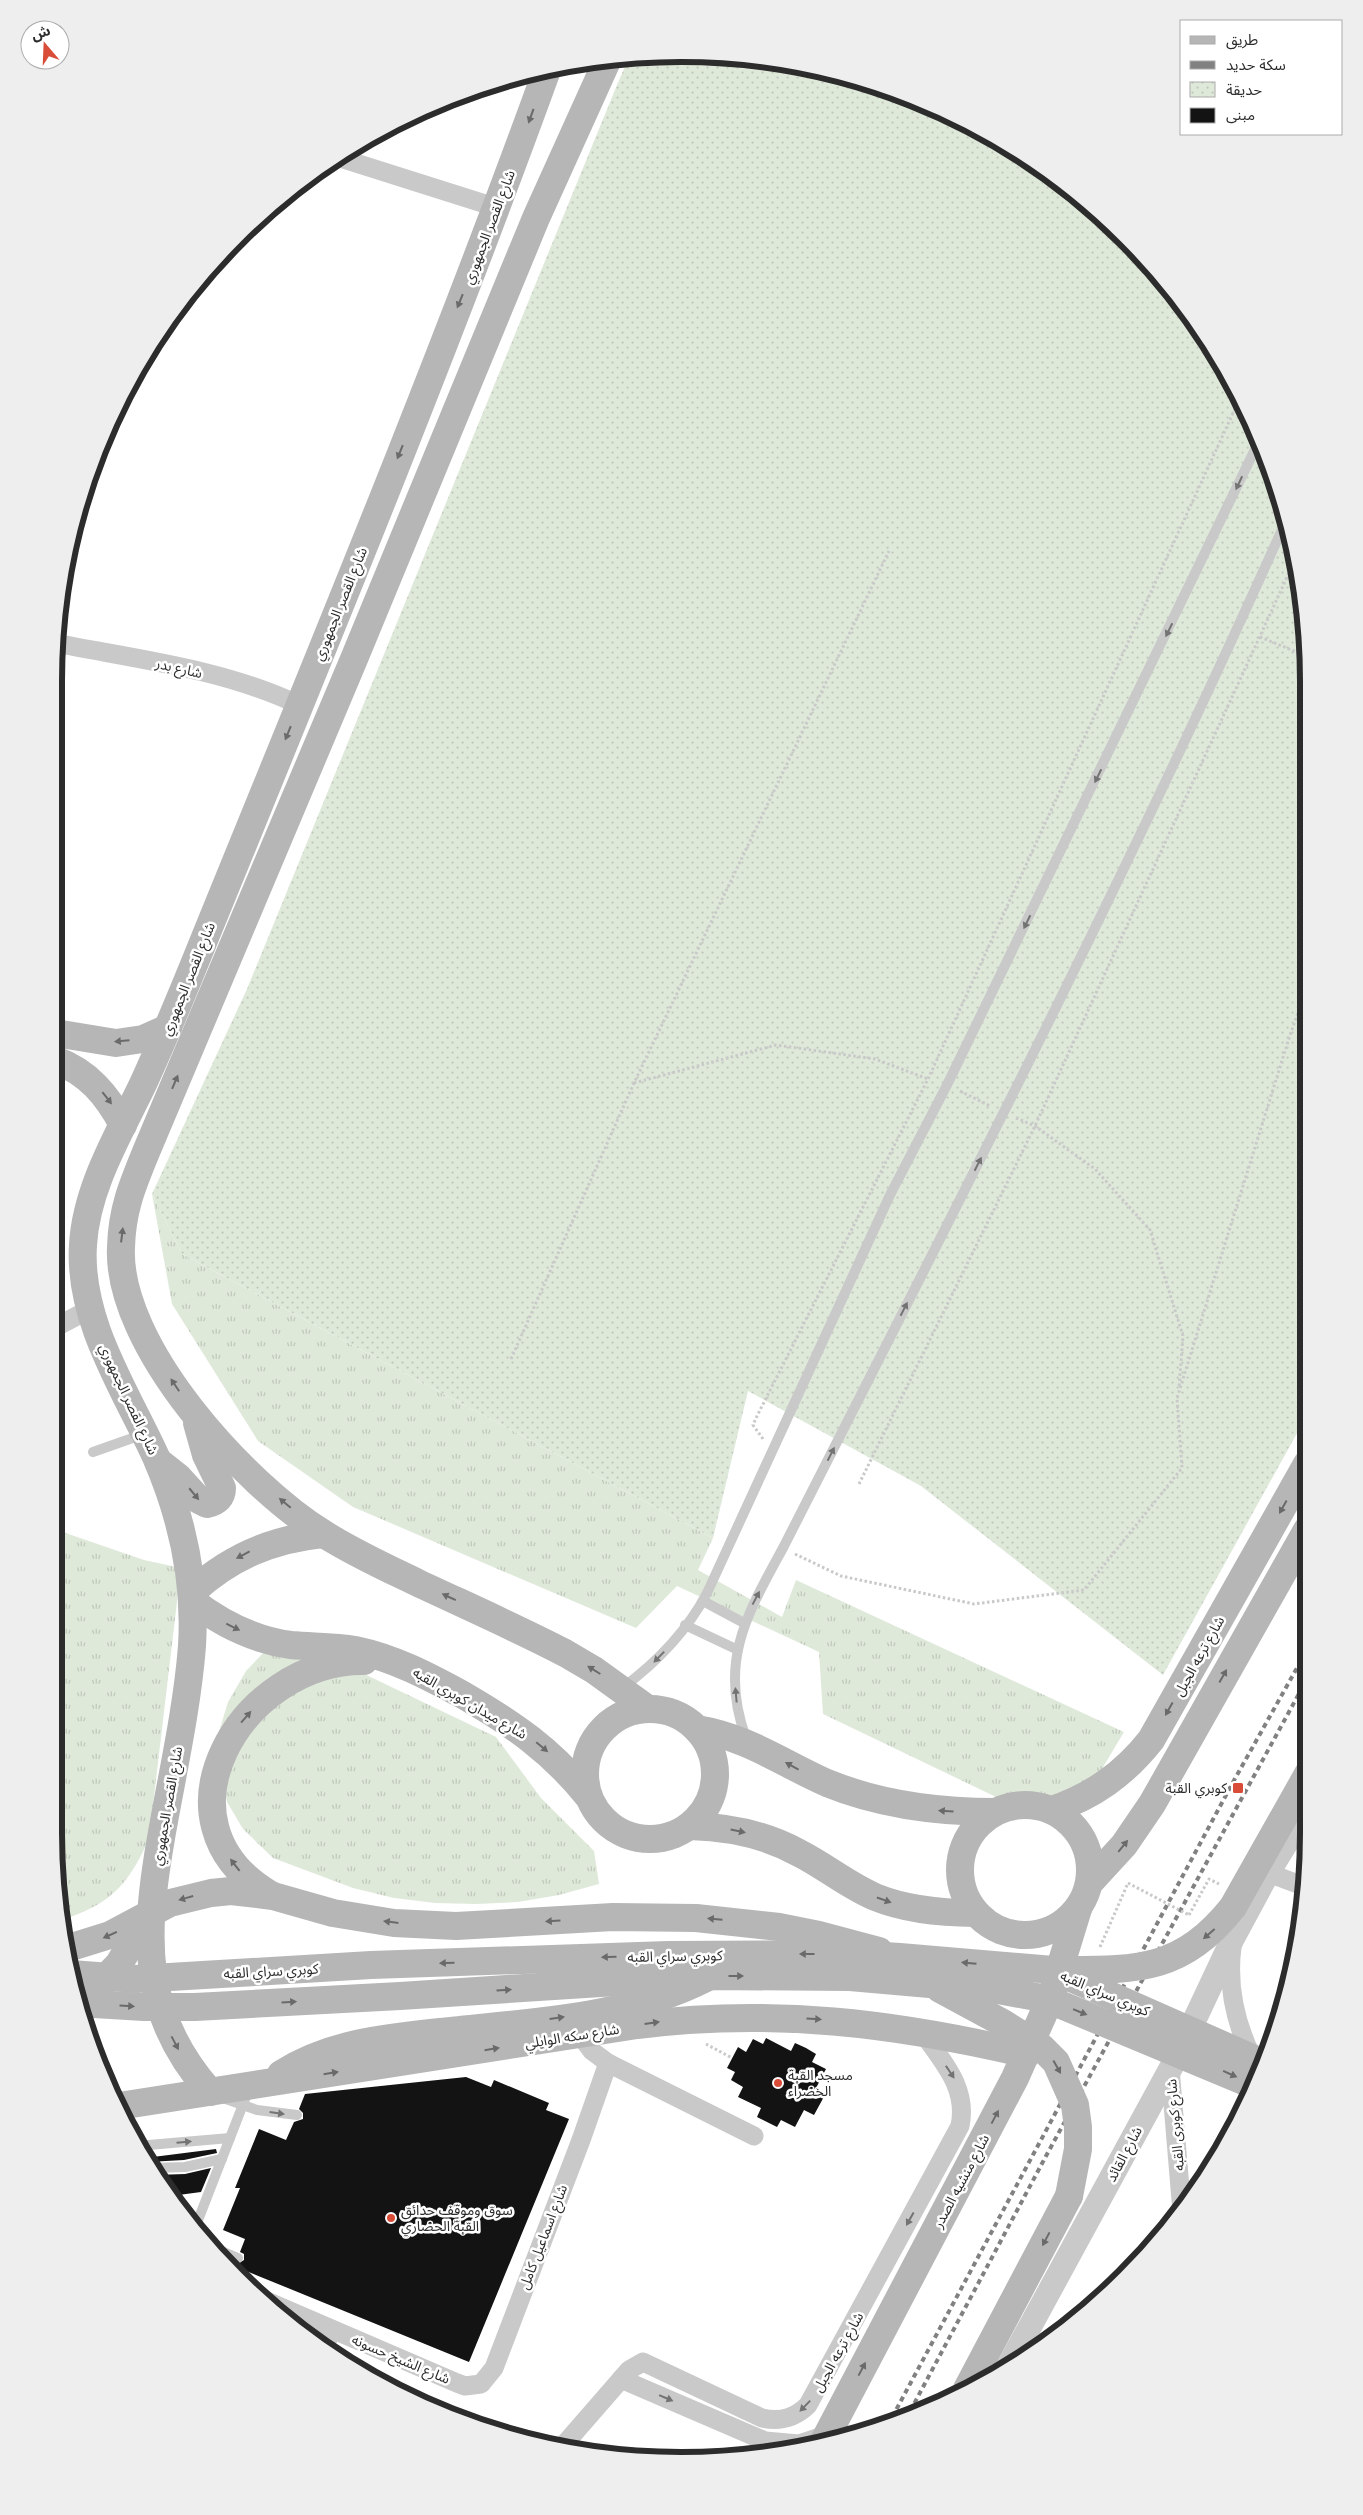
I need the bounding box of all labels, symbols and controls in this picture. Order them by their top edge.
north arrow [20,20,70,70]
text: ش [28,20,53,44]
legend [1180,20,1343,135]
text: طريق [1226,29,1258,50]
text: سكة حديد [1226,54,1286,74]
text: حديقة [1226,79,1262,99]
text: مبنى [1226,104,1255,124]
one-way arrow [527,109,534,124]
street label: شارع القصر الجمهوري [458,167,521,287]
one-way arrow [456,294,464,308]
one-way arrow [396,445,404,460]
one-way arrow [1235,476,1243,490]
street label: شارع القصر الجمهوري [308,544,373,664]
one-way arrow [1165,623,1173,637]
street label: شارع بدر [153,653,204,684]
one-way arrow [284,726,292,741]
one-way arrow [1094,769,1102,783]
one-way arrow [1023,915,1031,929]
street label: شارع القصر الجمهوري [156,919,221,1039]
one-way arrow [114,1038,130,1046]
one-way arrow [171,1074,179,1089]
one-way arrow [102,1091,112,1105]
one-way arrow [974,1157,982,1171]
one-way arrow [118,1227,126,1243]
one-way arrow [900,1302,908,1316]
street label: شارع القصر الجمهوري [93,1340,164,1458]
one-way arrow [170,1378,179,1392]
one-way arrow [827,1447,835,1461]
one-way arrow [188,1487,199,1500]
one-way arrow [278,1498,291,1509]
one-way arrow [1279,1499,1287,1514]
one-way arrow [236,1551,250,1559]
one-way arrow [752,1591,760,1605]
one-way arrow [442,1593,456,1601]
street label: شارع ترعه الجبل [1169,1612,1230,1700]
one-way arrow [225,1623,240,1632]
one-way arrow [653,1651,665,1663]
street label: شارع ميدان كوبري القبه [409,1662,531,1745]
one-way arrow [588,1666,601,1675]
one-way arrow [1219,1670,1228,1683]
one-way arrow [732,1687,740,1703]
one-way arrow [1164,1703,1173,1716]
one-way arrow [240,1711,252,1723]
one-way arrow [535,1741,548,1752]
street label: شارع القصر الجمهوري [147,1745,189,1867]
one-way arrow [785,1761,798,1770]
place label: كوبري القبة [1166,1778,1227,1799]
marker: كوبري القبة [1231,1781,1245,1795]
one-way arrow [938,1807,954,1815]
one-way arrow [731,1827,746,1835]
one-way arrow [1117,1840,1128,1853]
one-way arrow [230,1859,241,1872]
one-way arrow [178,1894,194,1902]
one-way arrow [877,1896,892,1904]
one-way arrow [707,1915,723,1923]
one-way arrow [382,1918,398,1926]
one-way arrow [545,1918,561,1926]
one-way arrow [1203,1928,1215,1940]
one-way arrow [103,1931,117,1939]
street label: كوبري سراي القبه [627,1945,723,1968]
one-way arrow [799,1950,815,1958]
one-way arrow [601,1954,617,1962]
street label: كوبري سراي القبه [223,1959,319,1985]
one-way arrow [439,1959,455,1967]
one-way arrow [961,1959,977,1967]
street label: كوبري سراي القبه [1057,1965,1153,2022]
one-way arrow [728,1972,744,1980]
one-way arrow [496,1985,512,1993]
one-way arrow [282,1998,298,2006]
one-way arrow [119,2003,135,2011]
one-way arrow [1073,2009,1087,2017]
one-way arrow [549,2014,565,2022]
one-way arrow [807,2015,823,2023]
street label: شارع سكه الوايلي [523,2019,621,2055]
one-way arrow [645,2019,661,2027]
one-way arrow [171,2037,180,2050]
one-way arrow [484,2044,500,2052]
one-way arrow [1053,2059,1061,2074]
place label: مسجد القبة الخضراء [788,2065,853,2100]
one-way arrow [945,2065,955,2079]
one-way arrow [323,2069,339,2077]
one-way arrow [1223,2071,1237,2079]
marker: مسجد القبة الخضراء [772,2077,784,2089]
street label: شارع كوبرى القبه [1161,2078,1190,2172]
one-way arrow [269,2110,285,2118]
one-way arrow [991,2110,999,2124]
street label: شارع القائد [1101,2123,1148,2186]
street label: شارع منشيه الصدر [927,2131,995,2233]
one-way arrow [176,2138,192,2146]
street label: شارع اسماعيل كامل [514,2182,573,2293]
place label: سوق وموقف حدائق القبة الحضاري [401,2200,513,2237]
marker: سوق وموقف حدائق القبة الحضاري [385,2212,397,2224]
one-way arrow [906,2213,915,2226]
one-way arrow [1042,2232,1051,2246]
street label: شارع ترعه الجبل [808,2308,869,2396]
street label: شارع الشيخ حسونه [348,2329,453,2390]
one-way arrow [858,2362,866,2376]
one-way arrow [659,2394,674,2402]
one-way arrow [799,2400,811,2412]

